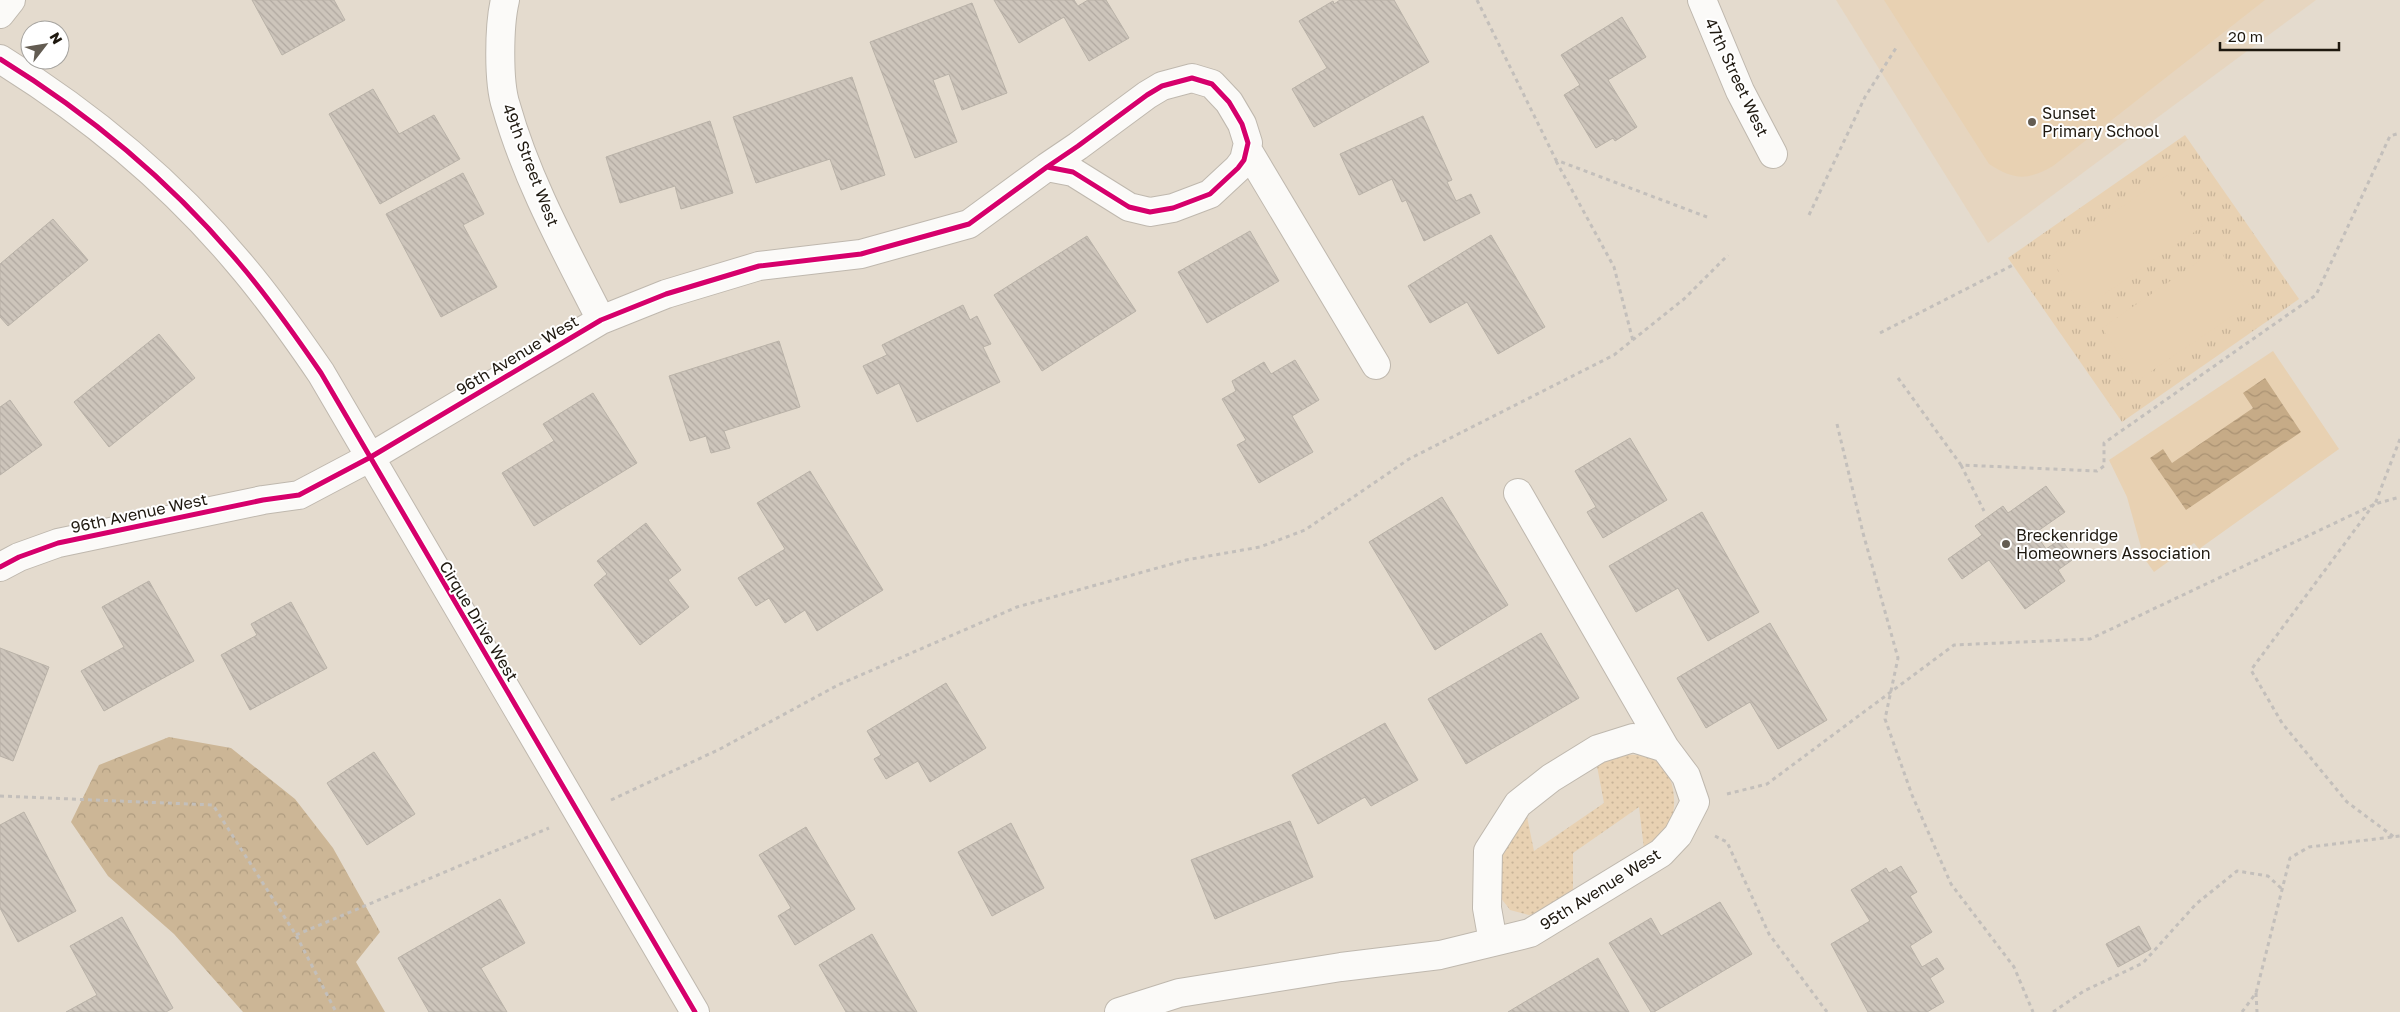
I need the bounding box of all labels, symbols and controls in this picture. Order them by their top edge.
street label: 47th Street West [1701,14,1773,140]
north arrow [20,20,70,70]
scale bar [2220,20,2339,52]
text: 20 m [2228,27,2263,45]
text: N [47,29,67,47]
street label: 49th Street West [498,101,564,229]
place label: Sunset Primary School [2042,103,2159,141]
marker: Sunset Primary School [2026,116,2038,128]
street label: 96th Avenue West [452,311,582,399]
street label: 96th Avenue West [69,489,209,537]
place label: Breckenridge Homeowners Association [2016,525,2211,563]
marker: Breckenridge Homeowners Association [2000,538,2012,550]
street label: Cirque Drive West [435,557,523,685]
street label: 95th Avenue West [1536,844,1664,934]

